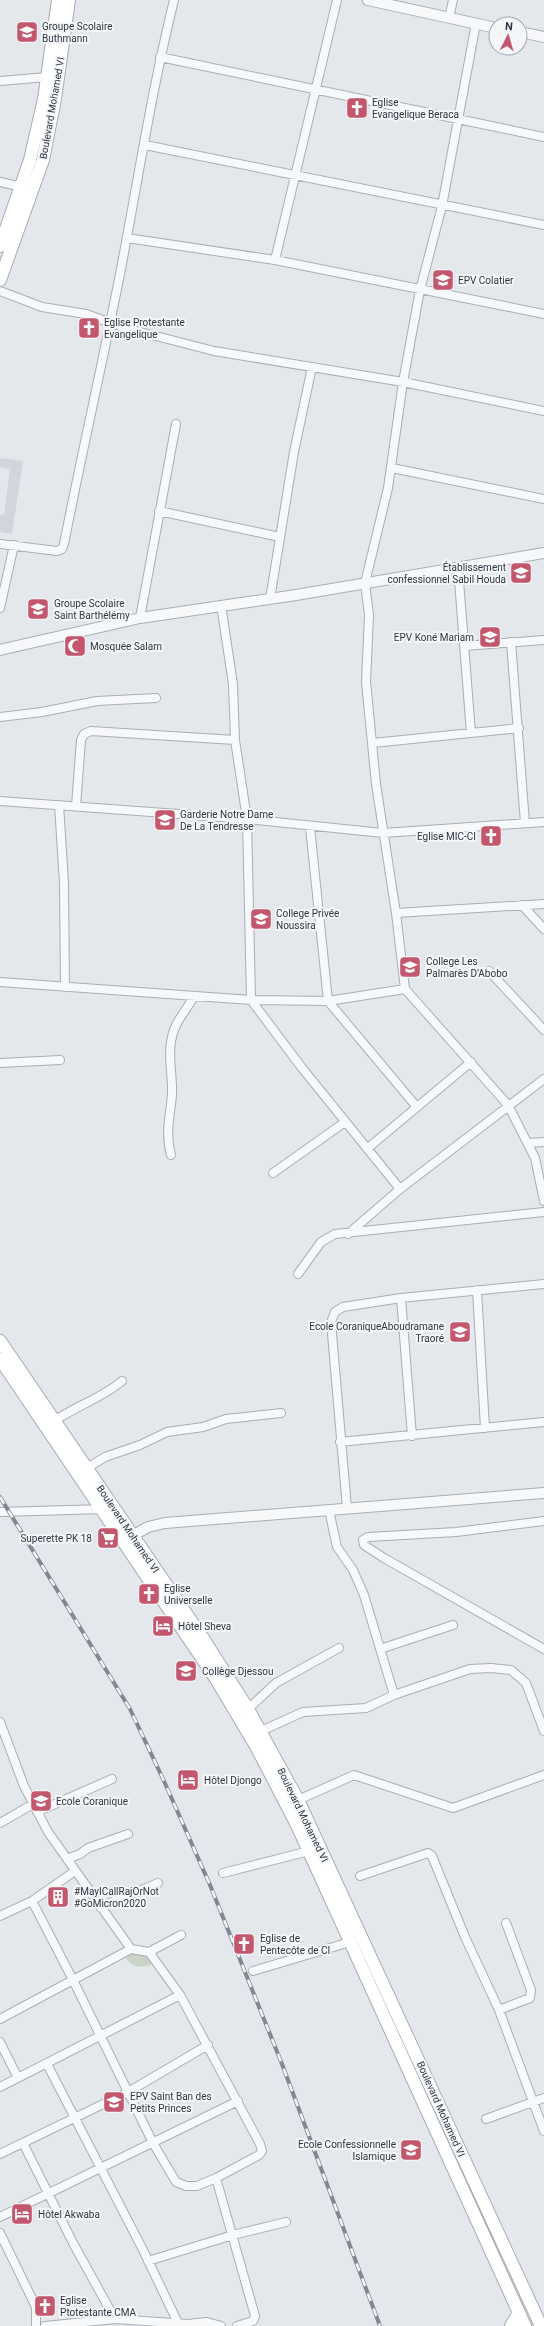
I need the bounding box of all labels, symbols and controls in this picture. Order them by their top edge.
north arrow [488,16,528,56]
school or university icon: Groupe Scolaire Buthmann [14,19,40,45]
text: N [504,20,513,33]
place label: Groupe Scolaire Buthmann [42,21,113,44]
street label: Boulevard Mohamed VI [38,56,66,160]
church icon: Eglise Evangelique Beraca [344,95,370,121]
place label: Eglise Evangelique Beraca [372,97,459,120]
school or university icon: EPV Colatier [430,267,456,293]
place label: EPV Colatier [458,275,514,286]
church icon: Eglise Protestante Evangelique [76,315,102,341]
place label: Eglise Protestante Evangelique [104,317,185,340]
school or university icon: Établissement confessionnel Sabil Houda [508,560,534,586]
place label: Établissement confessionnel Sabil Houda [387,561,506,585]
school or university icon: Groupe Scolaire Saint Barthélémy [25,596,51,622]
place label: Groupe Scolaire Saint Barthélémy [54,598,130,621]
school or university icon: EPV Koné Mariam [477,624,503,650]
place label: EPV Koné Mariam [394,632,474,643]
mosque icon: Mosquée Salam [62,633,88,659]
place label: Mosquée Salam [90,641,162,652]
school or university icon: Garderie Notre Dame De La Tendresse [152,807,178,833]
place label: Garderie Notre Dame De La Tendresse [180,809,273,832]
church icon: Eglise MIC-CI [478,823,504,849]
place label: Eglise MIC-CI [417,831,476,842]
school or university icon: College Privée Noussira [248,906,274,932]
place label: College Privée Noussira [276,908,339,931]
school or university icon: College Les Palmarès D'Abobo [397,954,423,980]
place label: College Les Palmarès D'Abobo [426,956,508,979]
school or university icon: Ecole CoraniqueAboudramane Traoré [447,1319,473,1345]
place label: Ecole CoraniqueAboudramane Traoré [309,1321,444,1344]
street label: Boulevard Mohamed VI [95,1483,161,1575]
supermarket icon: Superette PK 18 [95,1525,121,1551]
place label: Superette PK 18 [20,1533,92,1544]
church icon: Eglise Universelle [136,1581,162,1607]
place label: Eglise Universelle [164,1583,213,1606]
hotel icon: Hôtel Sheva [150,1613,176,1639]
place label: Hôtel Sheva [178,1621,231,1632]
school or university icon: Collège Djessou [173,1658,199,1684]
place label: Collège Djessou [202,1666,274,1677]
street label: Boulevard Mohamed VI [275,1766,331,1864]
hotel icon: Hôtel Djongo [175,1767,201,1793]
place label: Hôtel Djongo [204,1775,262,1786]
school or university icon: Ecole Coranique [28,1788,54,1814]
place label: Ecole Coranique [56,1796,128,1807]
building icon: #MayICallRajOrNot #GoMicron2020 [45,1884,71,1910]
place label: #MayICallRajOrNot #GoMicron2020 [74,1886,159,1909]
church icon: Eglise de Pentecôte de CI [231,1931,257,1957]
place label: Eglise de Pentecôte de CI [260,1933,330,1956]
street label: Boulevard Mohamed VI [415,2060,467,2158]
school or university icon: EPV Saint Ban des Petits Princes [101,2089,127,2115]
place label: EPV Saint Ban des Petits Princes [130,2091,212,2114]
school or university icon: Ecole Confessionnelle Islamique [398,2137,424,2163]
place label: Ecole Confessionnelle Islamique [298,2139,396,2162]
hotel icon: Hôtel Akwaba [9,2201,35,2227]
place label: Hôtel Akwaba [38,2209,100,2220]
church icon: Eglise Ptotestante CMA [32,2293,58,2319]
place label: Eglise Ptotestante CMA [60,2295,137,2318]

